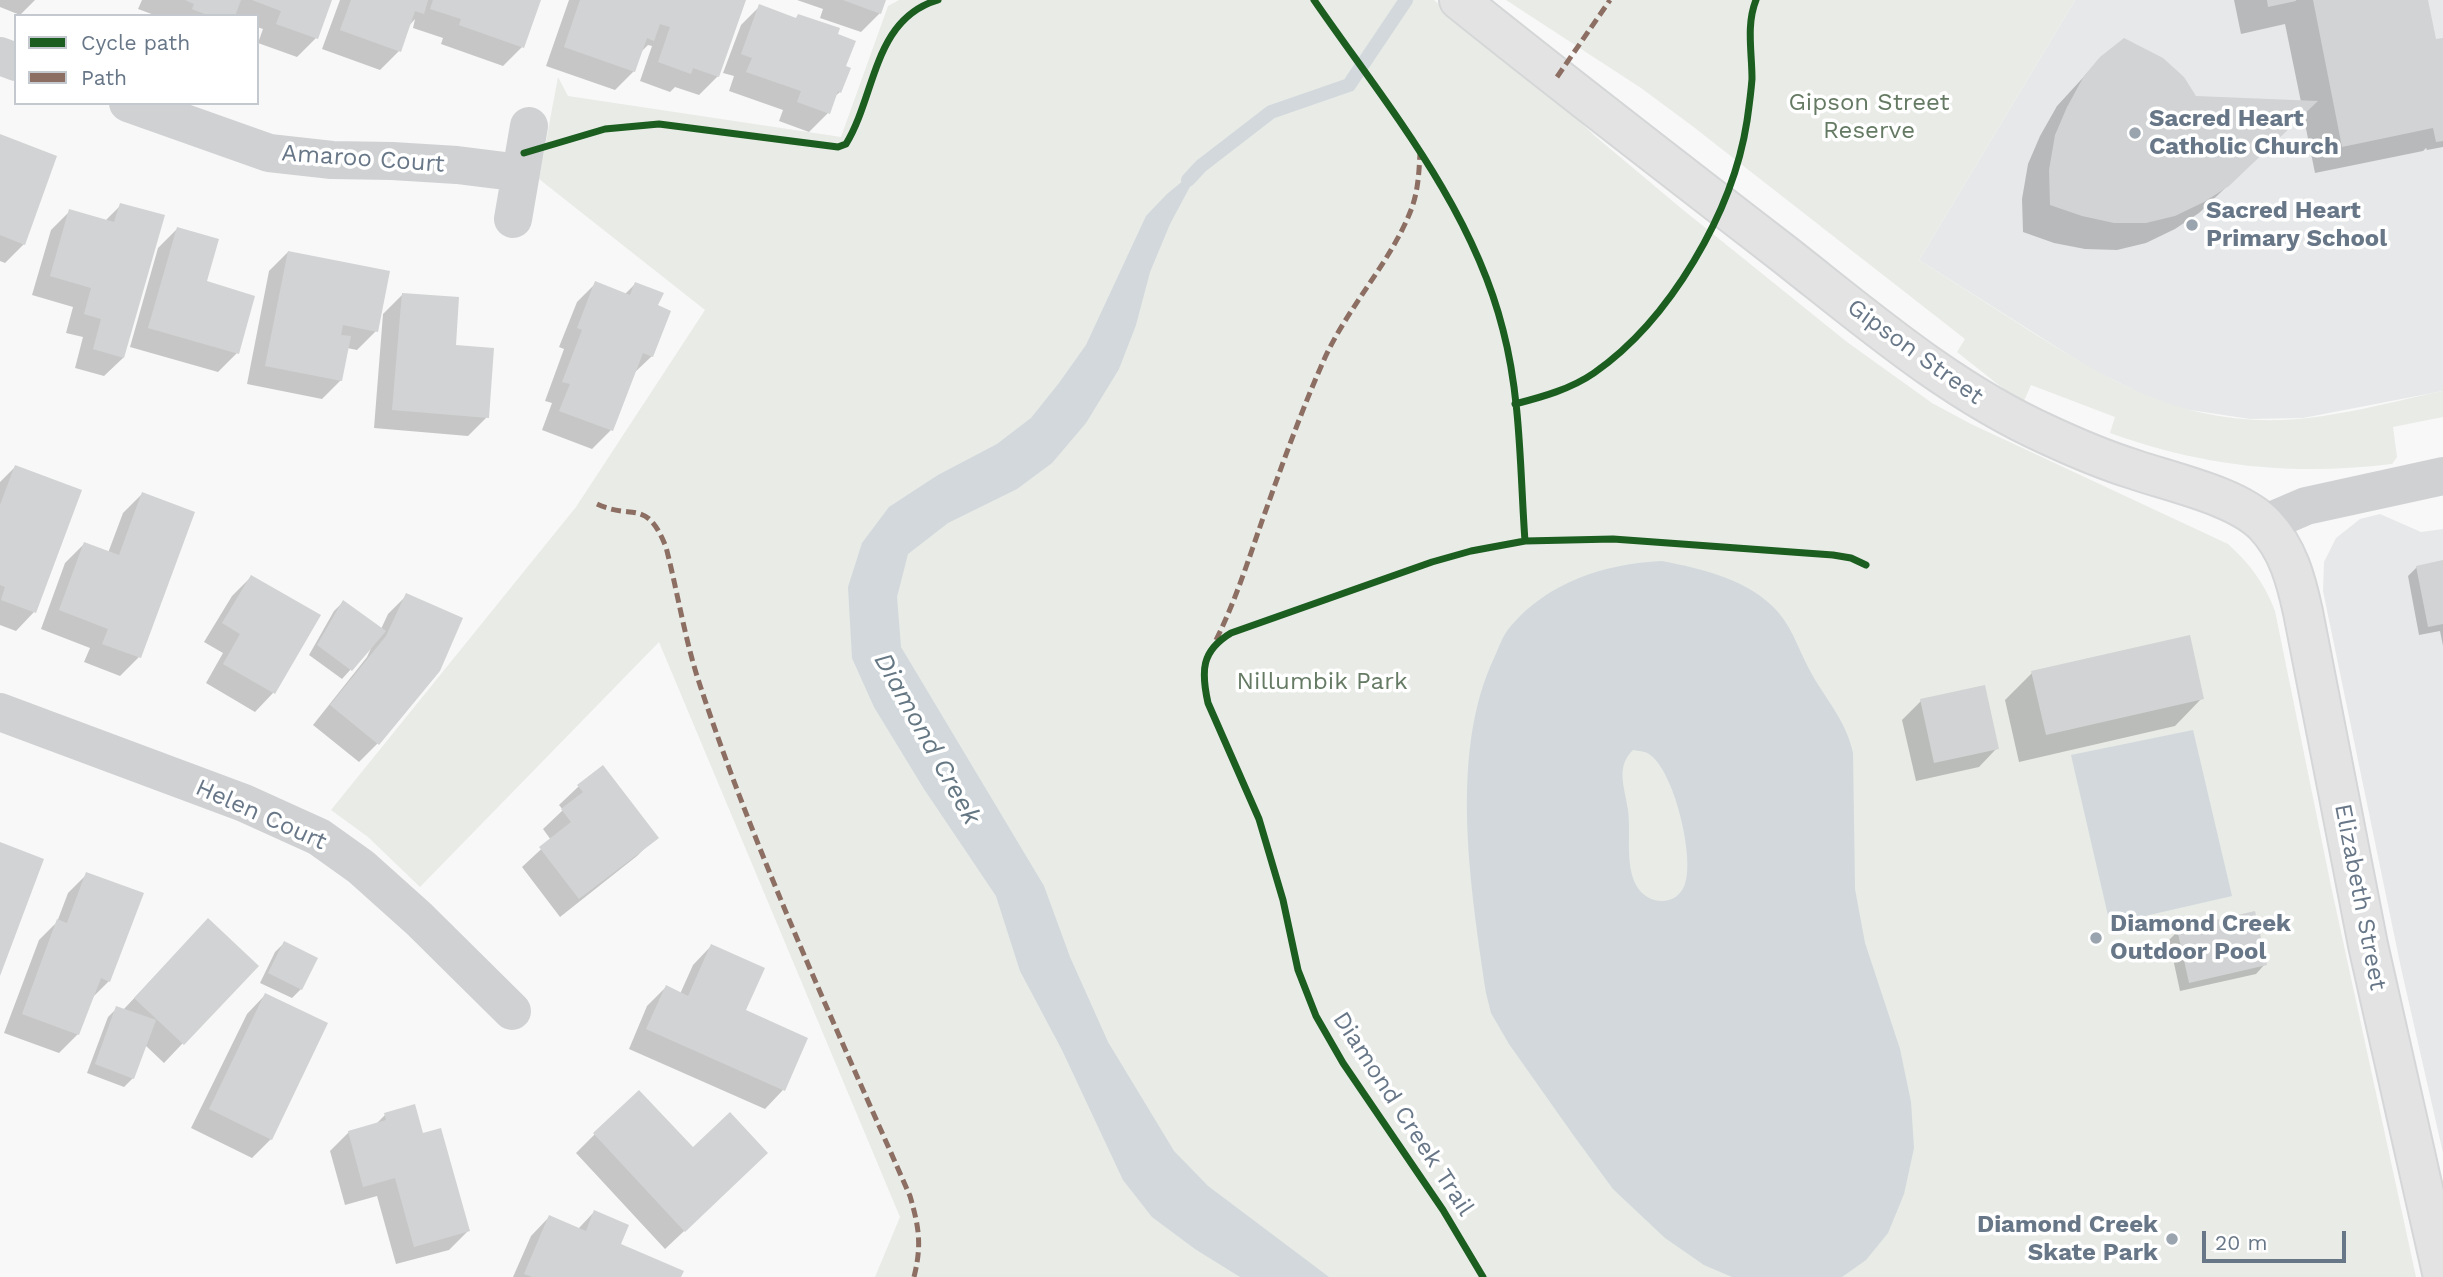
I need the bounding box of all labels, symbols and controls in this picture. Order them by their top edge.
legend [14,14,259,105]
text: Cycle path [81,30,190,55]
text: Path [81,65,127,90]
park label: Gipson Street Reserve [1788,89,1950,145]
place label: Sacred Heart Catholic Church [2149,105,2339,161]
marker: Sacred Heart Catholic Church [2127,125,2143,141]
street label: Amaroo Court [280,139,446,179]
place label: Sacred Heart Primary School [2206,197,2387,253]
marker: Sacred Heart Primary School [2184,217,2200,233]
street label: Gipson Street [1841,293,1989,411]
water label: Diamond Creek [867,648,987,830]
park label: Nillumbik Park [1236,668,1408,696]
street label: Helen Court [191,773,331,857]
street label: Elizabeth Street [2328,801,2392,993]
place label: Diamond Creek Outdoor Pool [2110,910,2291,966]
marker: Diamond Creek Outdoor Pool [2088,930,2104,946]
street label: Diamond Creek Trail [1326,1007,1480,1221]
place label: Diamond Creek Skate Park [1977,1211,2158,1267]
scale bar [2205,1218,2348,1262]
text: 20 m [2215,1230,2267,1255]
marker: Diamond Creek Skate Park [2164,1231,2180,1247]

